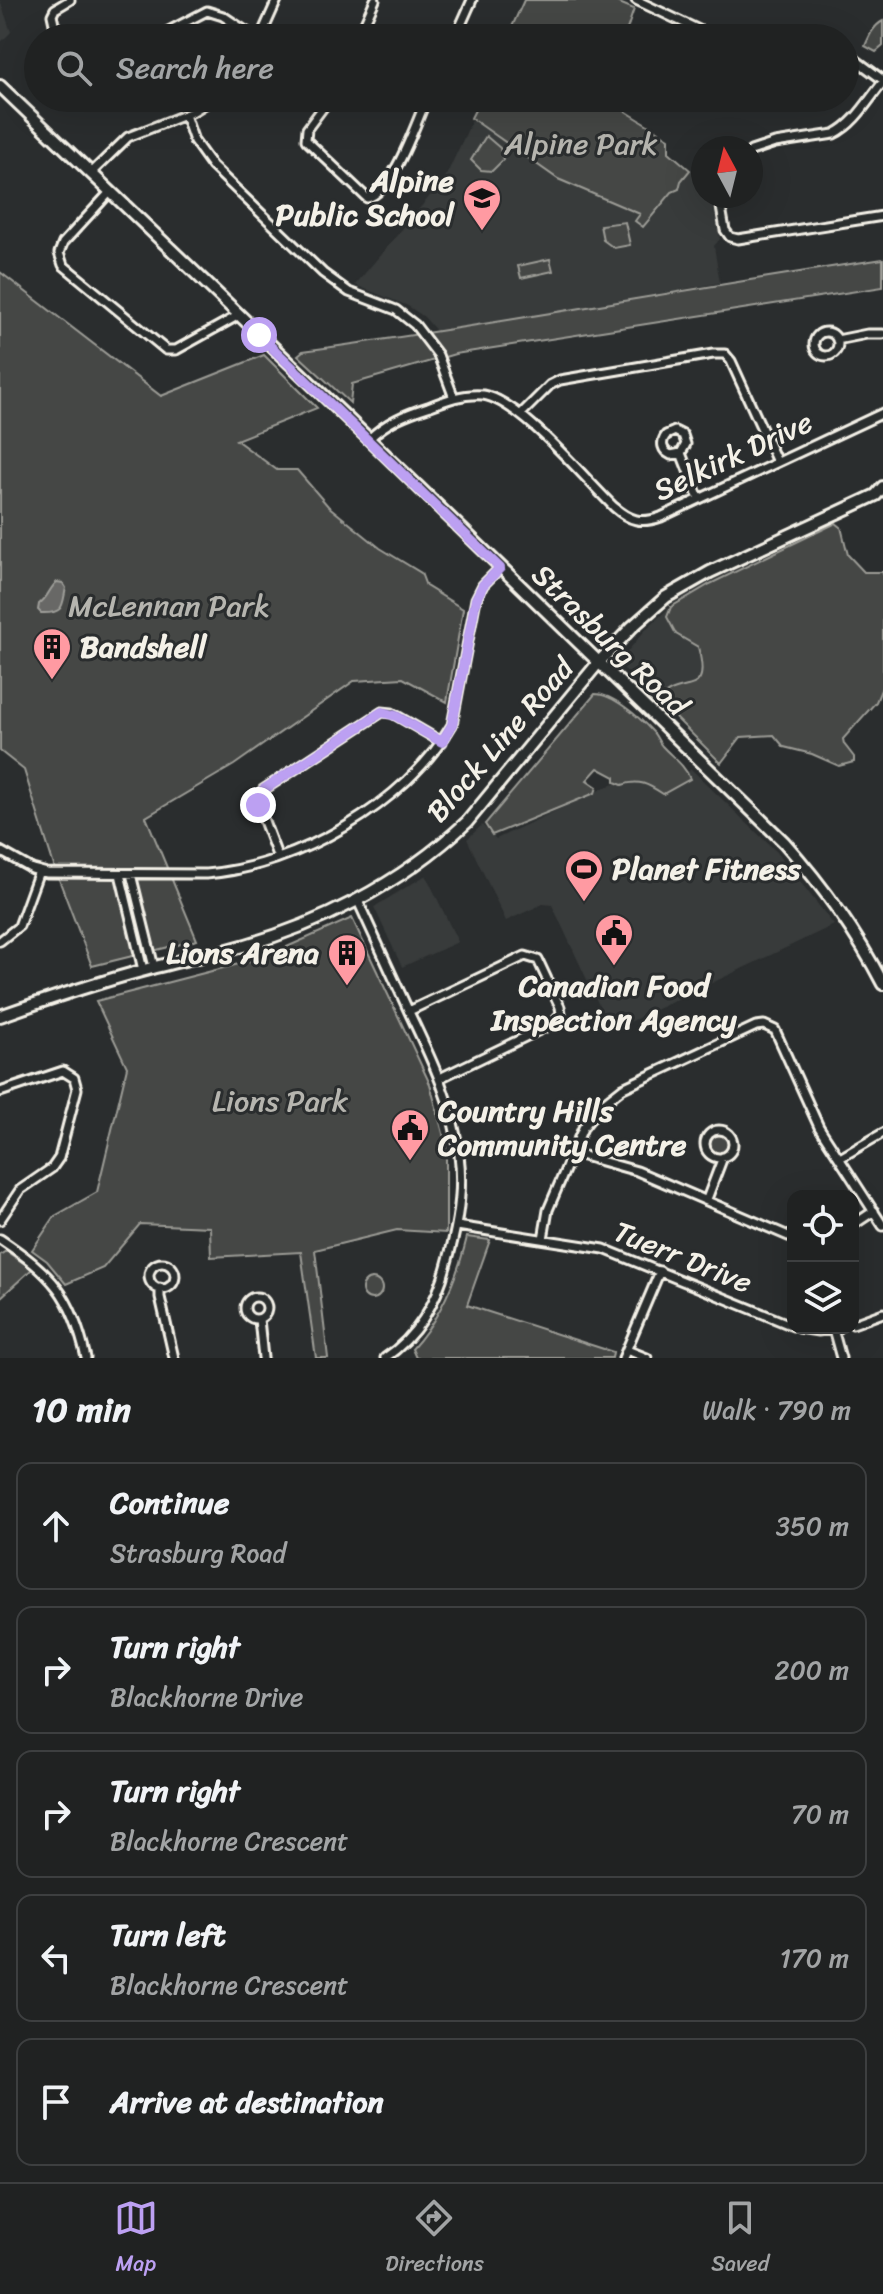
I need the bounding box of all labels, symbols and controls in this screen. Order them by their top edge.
search box [24,24,859,112]
text: Search here [116,41,274,95]
icon: search [52,46,96,90]
park label: Alpine Park [503,117,658,171]
north arrow [691,136,763,208]
place label: Alpine Public School [275,154,455,242]
school or university icon: Alpine Public School [461,177,503,232]
route start [241,317,277,353]
street label: Selkirk Drive [644,395,822,517]
street label: Strasburg Road [518,550,703,732]
park label: McLennan Park [68,579,270,633]
place label: Bandshell [80,620,208,674]
building icon: Bandshell [31,626,73,681]
street label: Block Line Road [412,643,589,835]
route end [240,787,276,823]
place label: Planet Fitness [612,842,802,896]
sports icon: Planet Fitness [563,848,605,903]
public building icon: Canadian Food Inspection Agency [593,912,635,967]
place label: Lions Arena [166,926,319,980]
building icon: Lions Arena [326,932,368,987]
place label: Canadian Food Inspection Agency [489,959,738,1047]
park label: Lions Park [212,1074,349,1128]
place label: Country Hills Community Centre [437,1084,687,1172]
public building icon: Country Hills Community Centre [389,1107,431,1162]
map controls [787,1190,859,1334]
button: locate [787,1190,859,1262]
street label: Tuerr Drive [605,1205,761,1309]
button: layers [787,1262,859,1334]
text: 10 min [32,1380,131,1440]
text: Walk · 790 m [702,1387,851,1433]
text: Continue [110,1476,229,1530]
text: 350 m [776,1503,849,1549]
icon: ahead [34,1504,78,1548]
text: Strasburg Road [110,1530,286,1576]
text: Turn right [110,1620,240,1674]
text: 200 m [774,1647,849,1693]
icon: right [34,1648,78,1692]
text: Blackhorne Drive [110,1674,303,1720]
text: Turn right [110,1764,240,1818]
text: 70 m [791,1791,849,1837]
icon: right [34,1792,78,1836]
text: Blackhorne Crescent [110,1818,348,1864]
text: Turn left [110,1908,226,1962]
text: 170 m [780,1935,849,1981]
icon: left [34,1936,78,1980]
text: Blackhorne Crescent [110,1962,348,2008]
text: Arrive at destination [110,2075,384,2129]
icon: arrive [34,2080,78,2124]
tab: Map [114,2196,158,2283]
tab: Directions [385,2196,484,2283]
tab: Saved [711,2196,769,2283]

